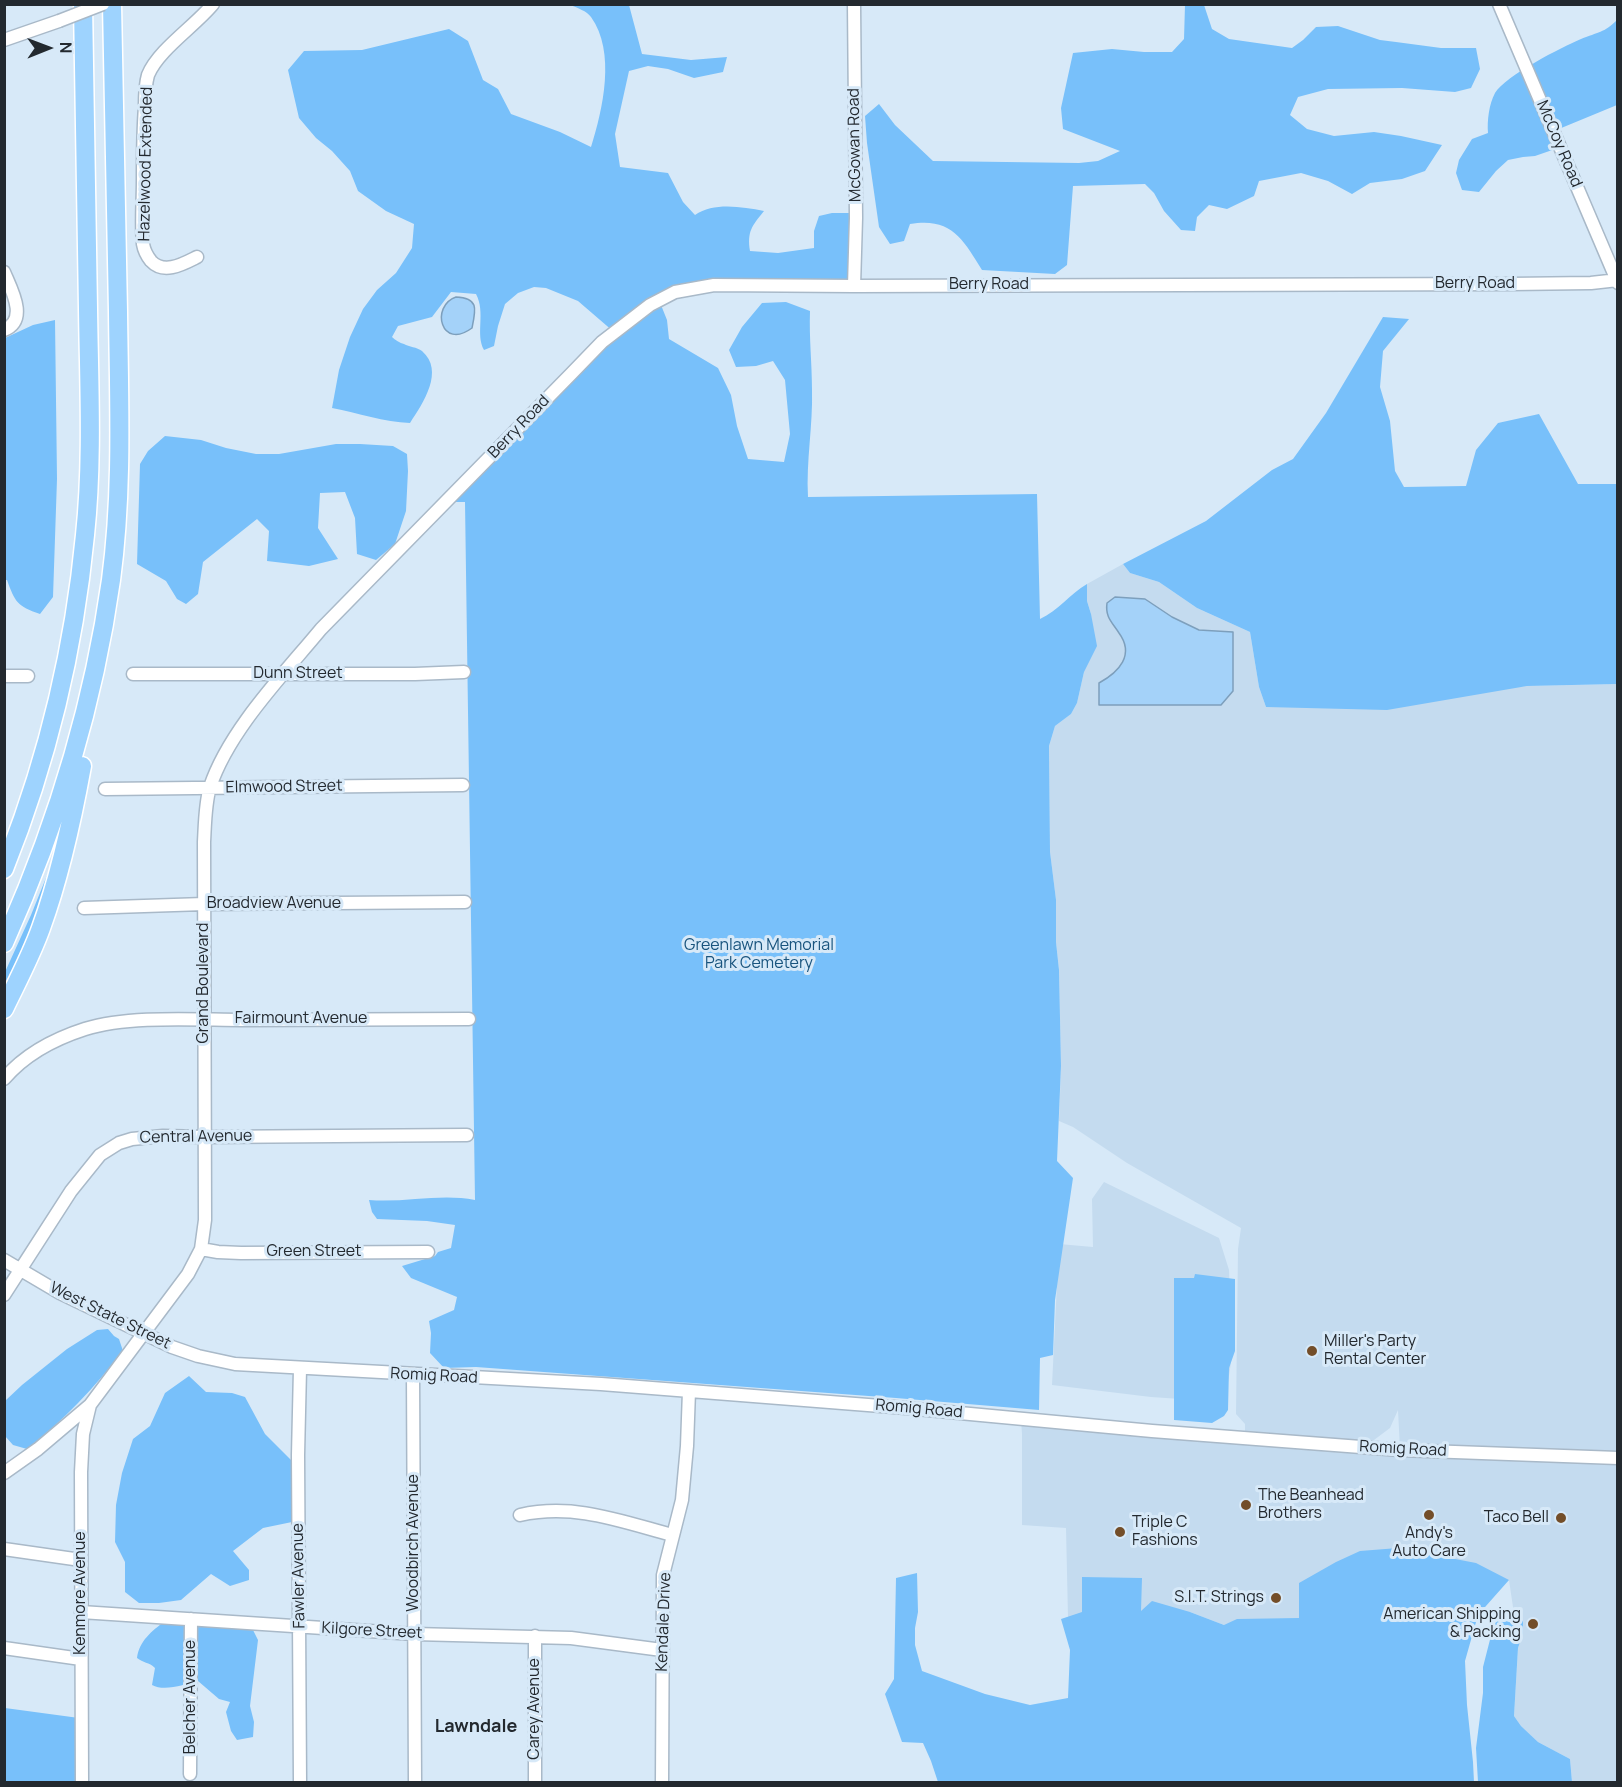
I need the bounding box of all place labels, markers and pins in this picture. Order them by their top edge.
place label: Miller's Party Rental Center [1324,1332,1426,1370]
marker: Miller's Party Rental Center [1305,1344,1319,1358]
place label: The Beanhead Brothers [1258,1486,1364,1524]
marker: The Beanhead Brothers [1239,1498,1253,1512]
marker: Andy's Auto Care [1422,1508,1436,1522]
place label: Taco Bell [1484,1508,1549,1528]
marker: Taco Bell [1554,1511,1568,1525]
place label: Triple C Fashions [1132,1513,1198,1551]
place label: Andy's Auto Care [1392,1524,1466,1562]
marker: Triple C Fashions [1113,1525,1127,1539]
place label: S.I.T. Strings [1174,1588,1264,1608]
marker: S.I.T. Strings [1269,1591,1283,1605]
place label: American Shipping & Packing [1383,1605,1521,1643]
marker: American Shipping & Packing [1526,1617,1540,1631]

